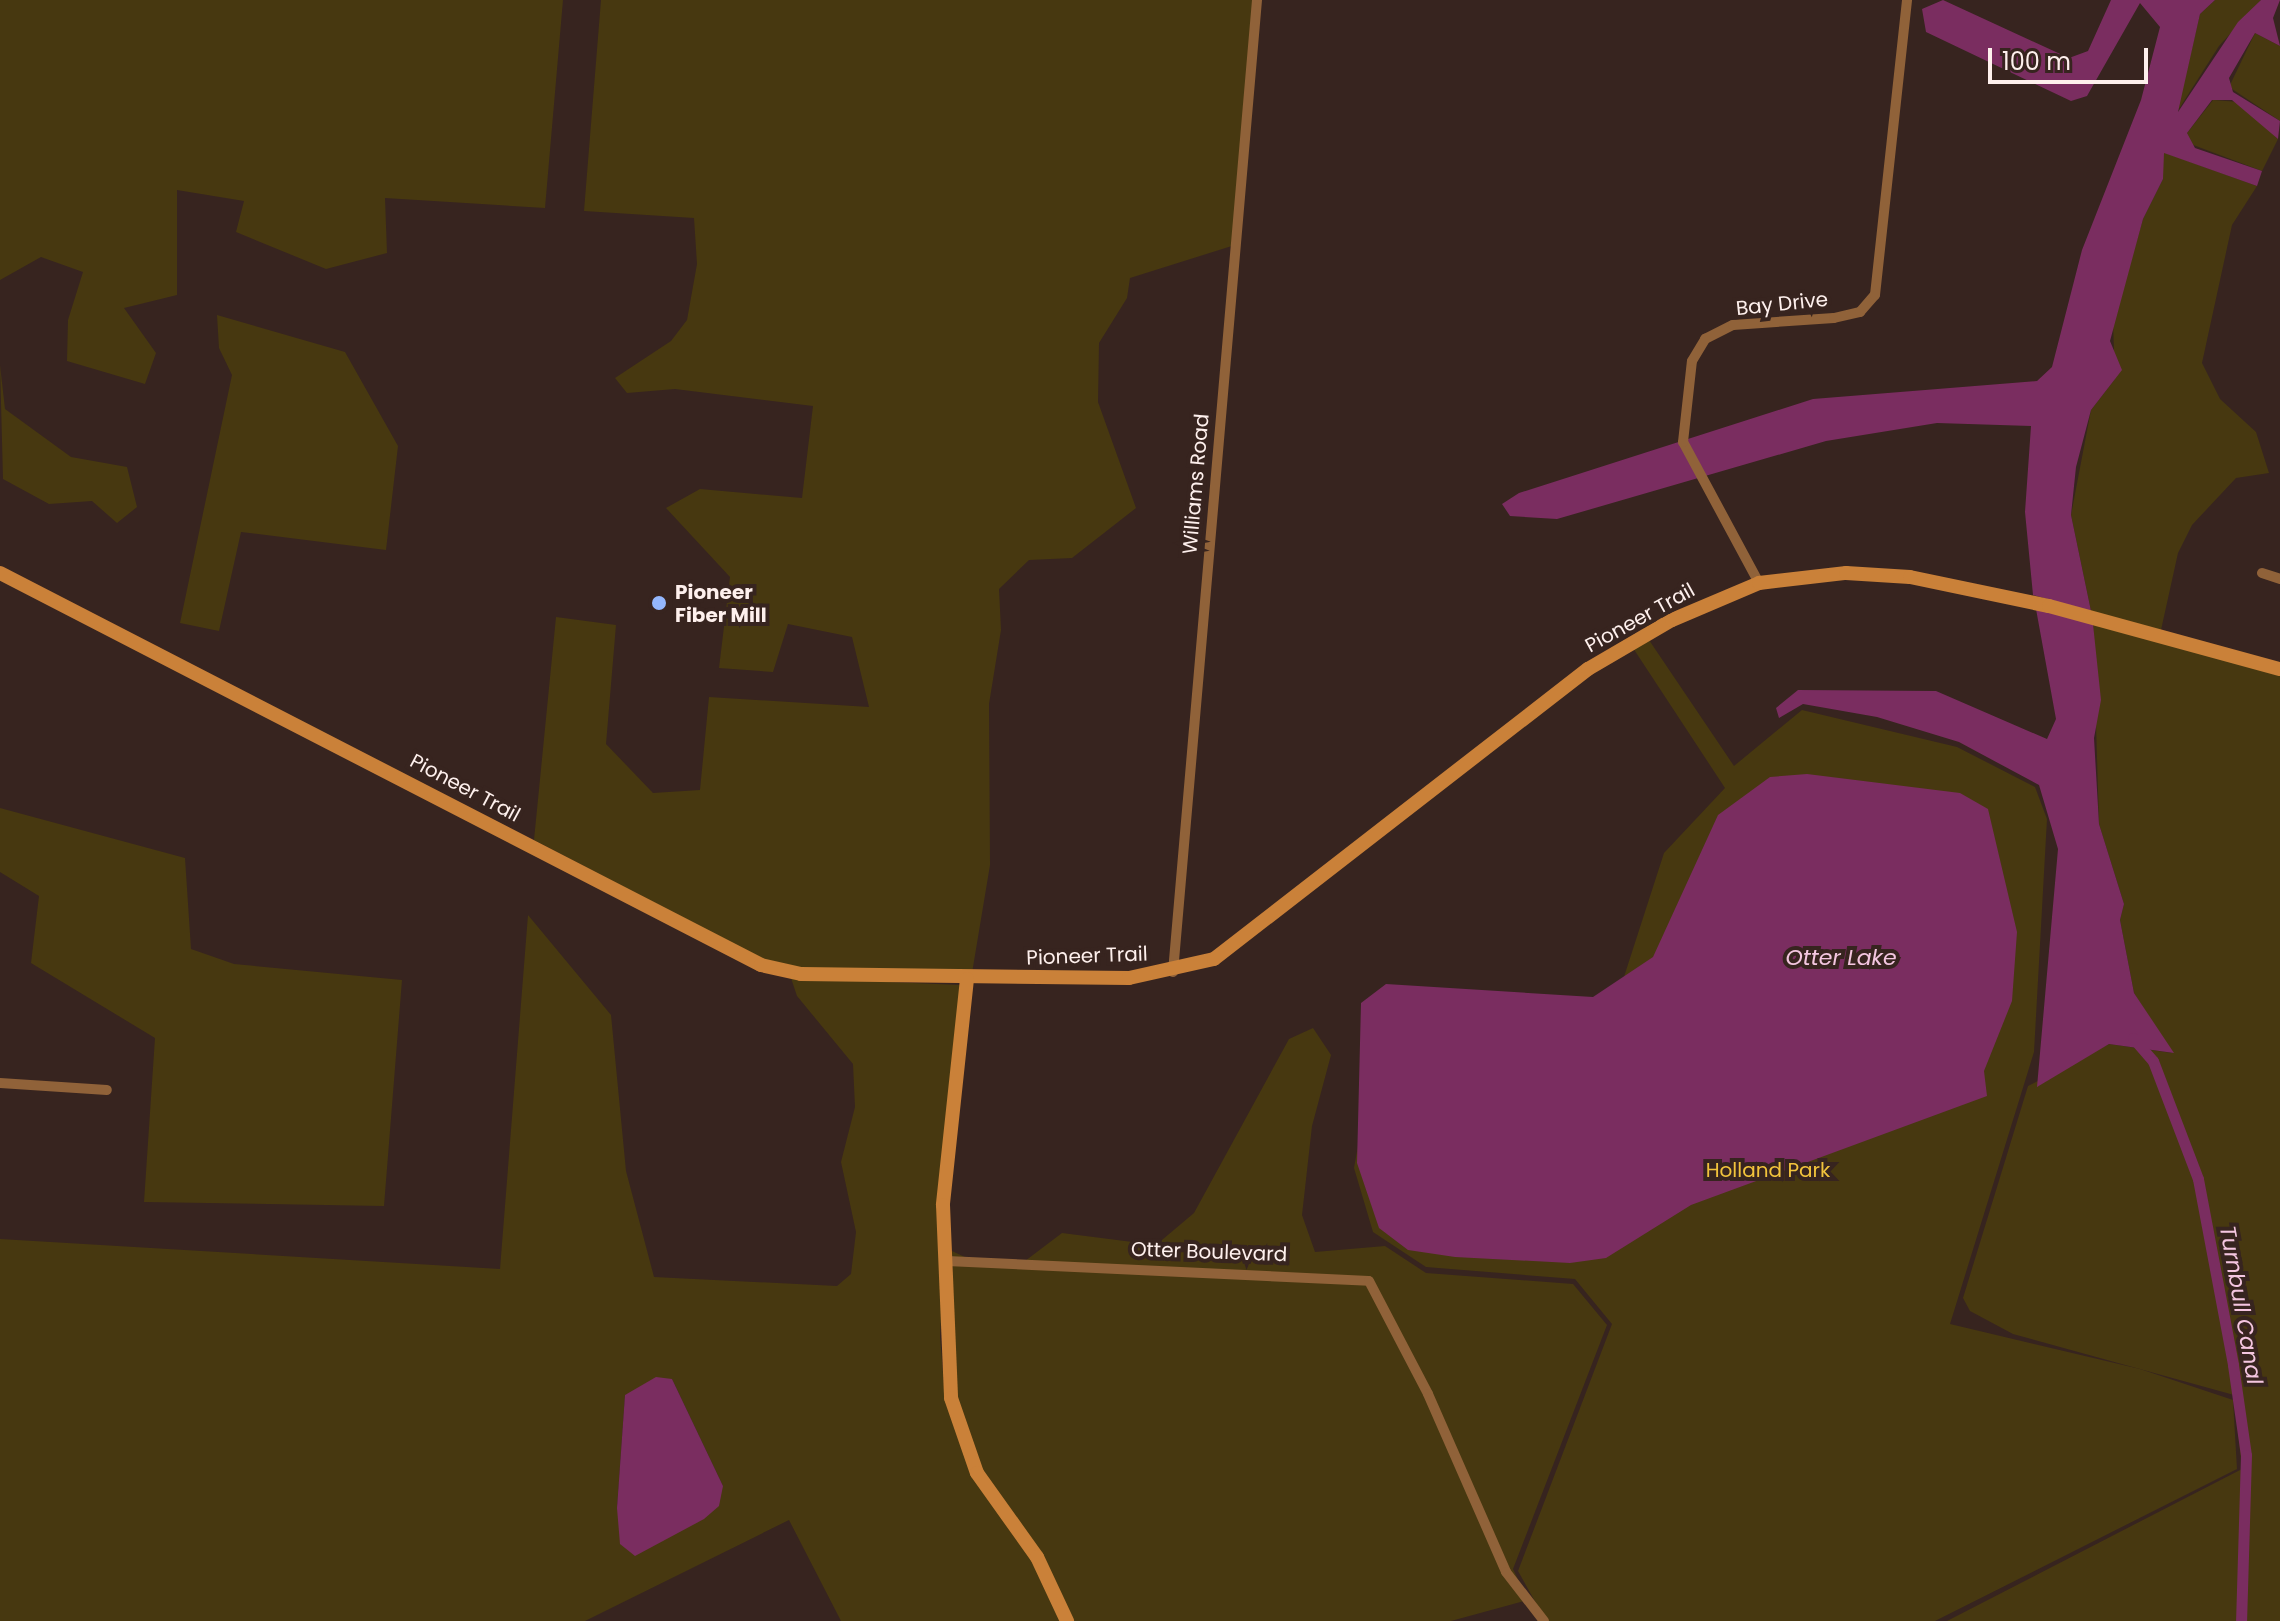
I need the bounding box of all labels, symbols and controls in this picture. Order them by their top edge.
scale bar [1992,32,2152,82]
text: 100 m [2002,45,2071,78]
street label: Bay Drive [1735,287,1829,321]
street label: Williams Road [1178,413,1214,555]
street label: Pioneer Trail [1581,578,1699,658]
place label: Pioneer Fiber Mill [675,580,767,627]
marker: Pioneer Fiber Mill [650,594,668,612]
street label: Pioneer Trail [406,749,524,827]
street label: Pioneer Trail [1026,942,1148,970]
water label: Otter Lake [1785,945,1897,971]
park label: Holland Park [1706,1158,1830,1182]
water label: Turnbull Canal [2214,1224,2268,1386]
street label: Otter Boulevard [1130,1237,1288,1267]

